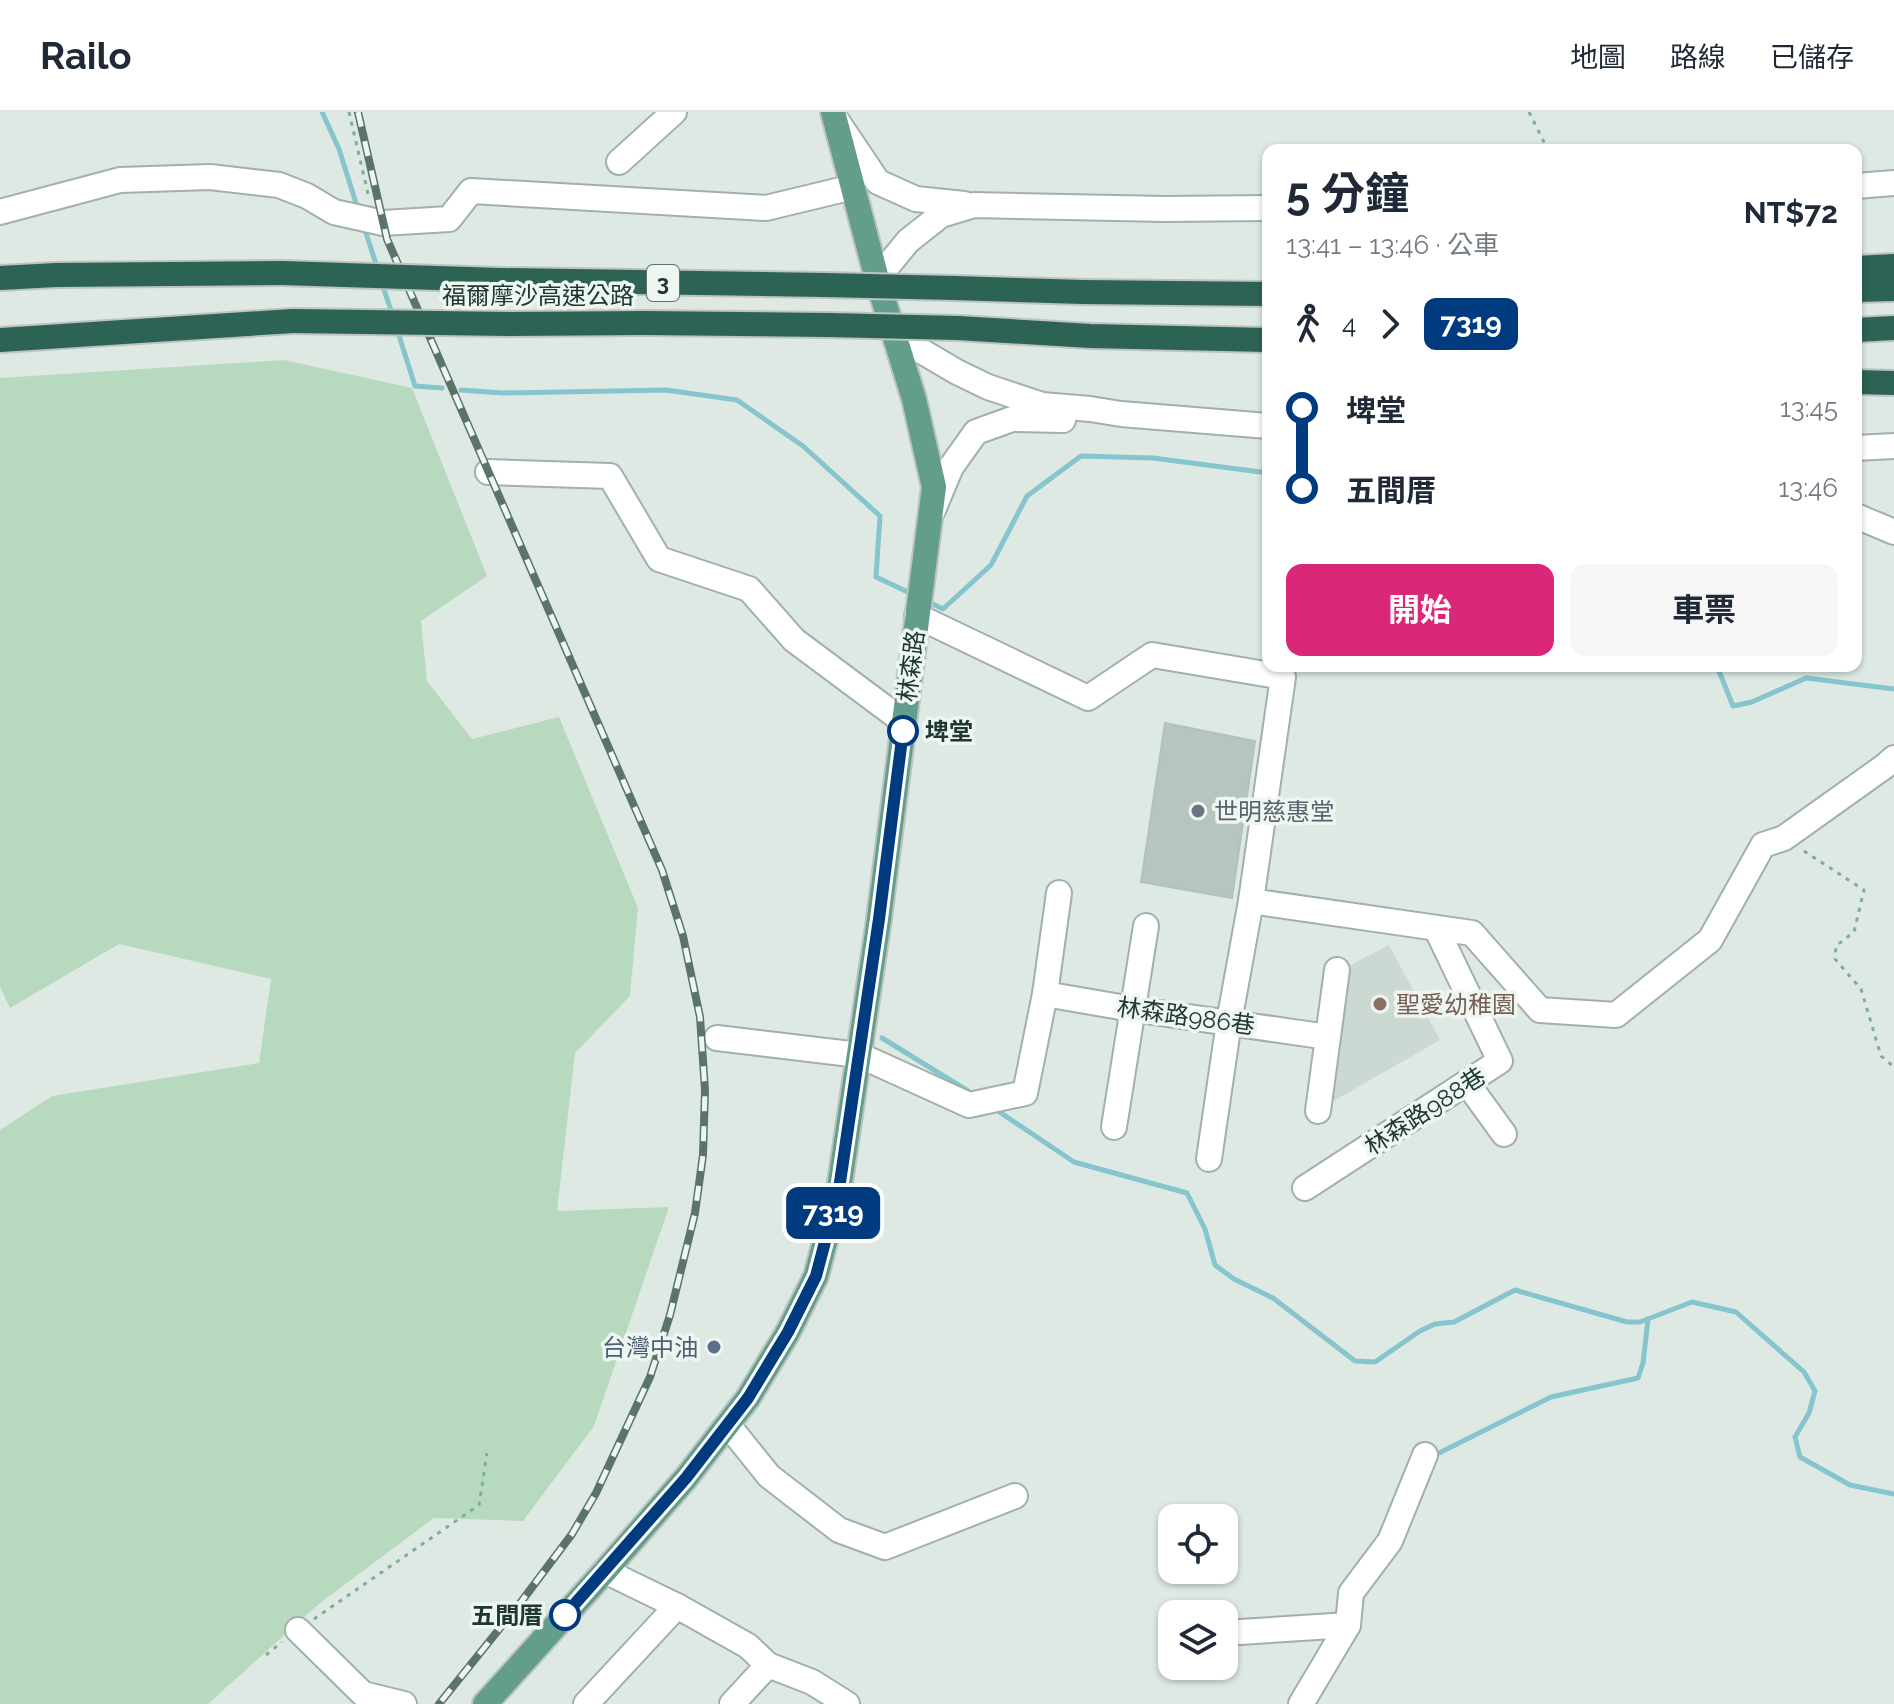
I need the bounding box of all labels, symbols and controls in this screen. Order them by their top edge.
text: Railo [40,33,132,78]
text: 地圖 [1570,41,1626,74]
text: 路線 [1670,41,1726,74]
text: 已儲存 [1770,41,1854,74]
text: 5 分鐘 [1286,168,1409,219]
text: NT$72 [1744,195,1838,230]
text: 13:41 – 13:46 · 公車 [1286,230,1499,260]
road number: 3 [647,265,679,301]
street label: 福爾摩沙高速公路 [442,281,634,310]
icon: walk [1286,302,1330,346]
icon: forward [1368,302,1412,346]
text: 7319 [1440,307,1502,340]
text: 4 [1342,309,1356,339]
text: 埤堂 [1346,393,1406,428]
text: 13:45 [1780,393,1838,423]
text: 五間厝 [1346,473,1436,508]
text: 13:46 [1778,473,1838,503]
button: 開始 [1286,564,1554,656]
button: 車票 [1570,564,1838,656]
street label: 林森路 [892,629,930,703]
marker: 埤堂 [888,716,918,746]
place label: 埤堂 [925,717,973,746]
place label: 世明慈惠堂 [1214,797,1334,826]
marker: 世明慈惠堂 [1189,802,1207,820]
place label: 聖愛幼稚園 [1396,990,1516,1019]
street label: 林森路986巷 [1115,992,1257,1040]
marker: 聖愛幼稚園 [1371,995,1389,1013]
street label: 林森路988巷 [1359,1061,1491,1161]
line badge: 7319 [777,1187,889,1239]
text: 7319 [802,1196,864,1229]
place label: 台灣中油 [602,1333,698,1362]
marker: 台灣中油 [705,1338,723,1356]
map controls [1158,1504,1238,1680]
button: locate [1158,1504,1238,1584]
marker: 五間厝 [550,1600,580,1630]
button: layers [1158,1600,1238,1680]
place label: 五間厝 [471,1601,543,1630]

